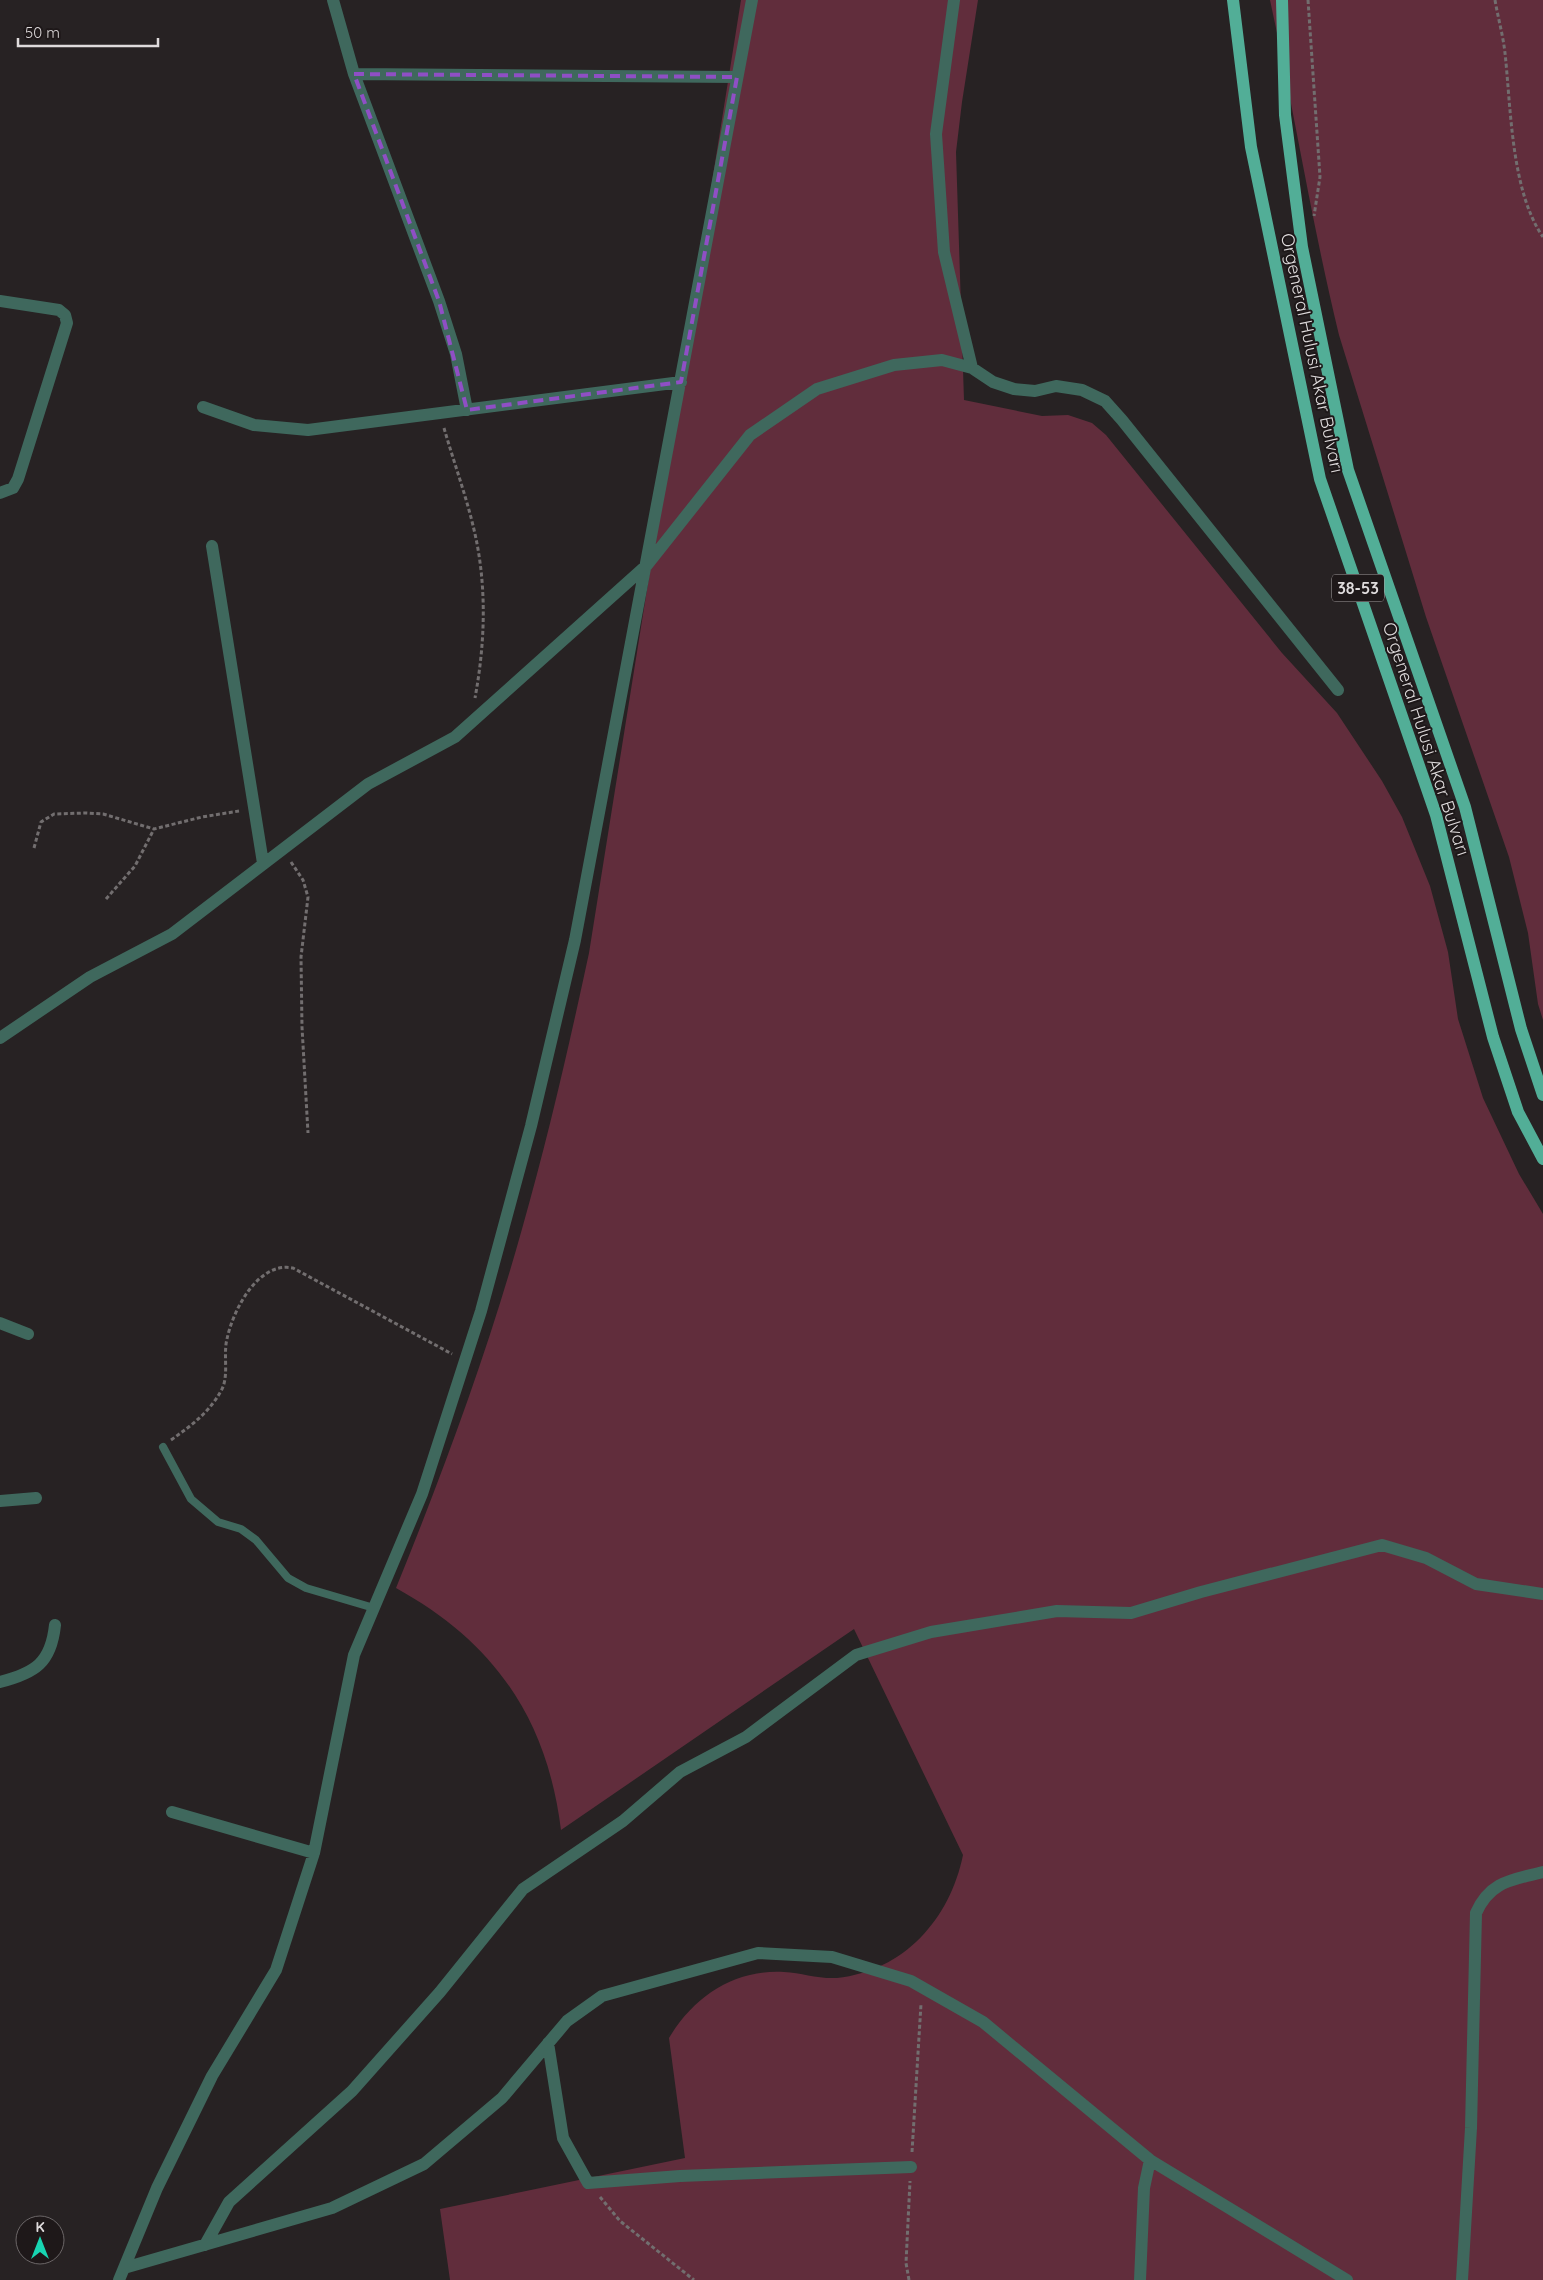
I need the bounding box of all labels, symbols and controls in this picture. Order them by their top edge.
scale bar [18,15,158,47]
text: 50 m [25,23,60,42]
street label: Orgeneral Hulusi Akar Bulvarı [1276,231,1349,475]
road number: 38-53 [1332,574,1384,602]
street label: Orgeneral Hulusi Akar Bulvarı [1378,619,1475,859]
north arrow [15,2215,65,2265]
text: K [35,2218,45,2236]

